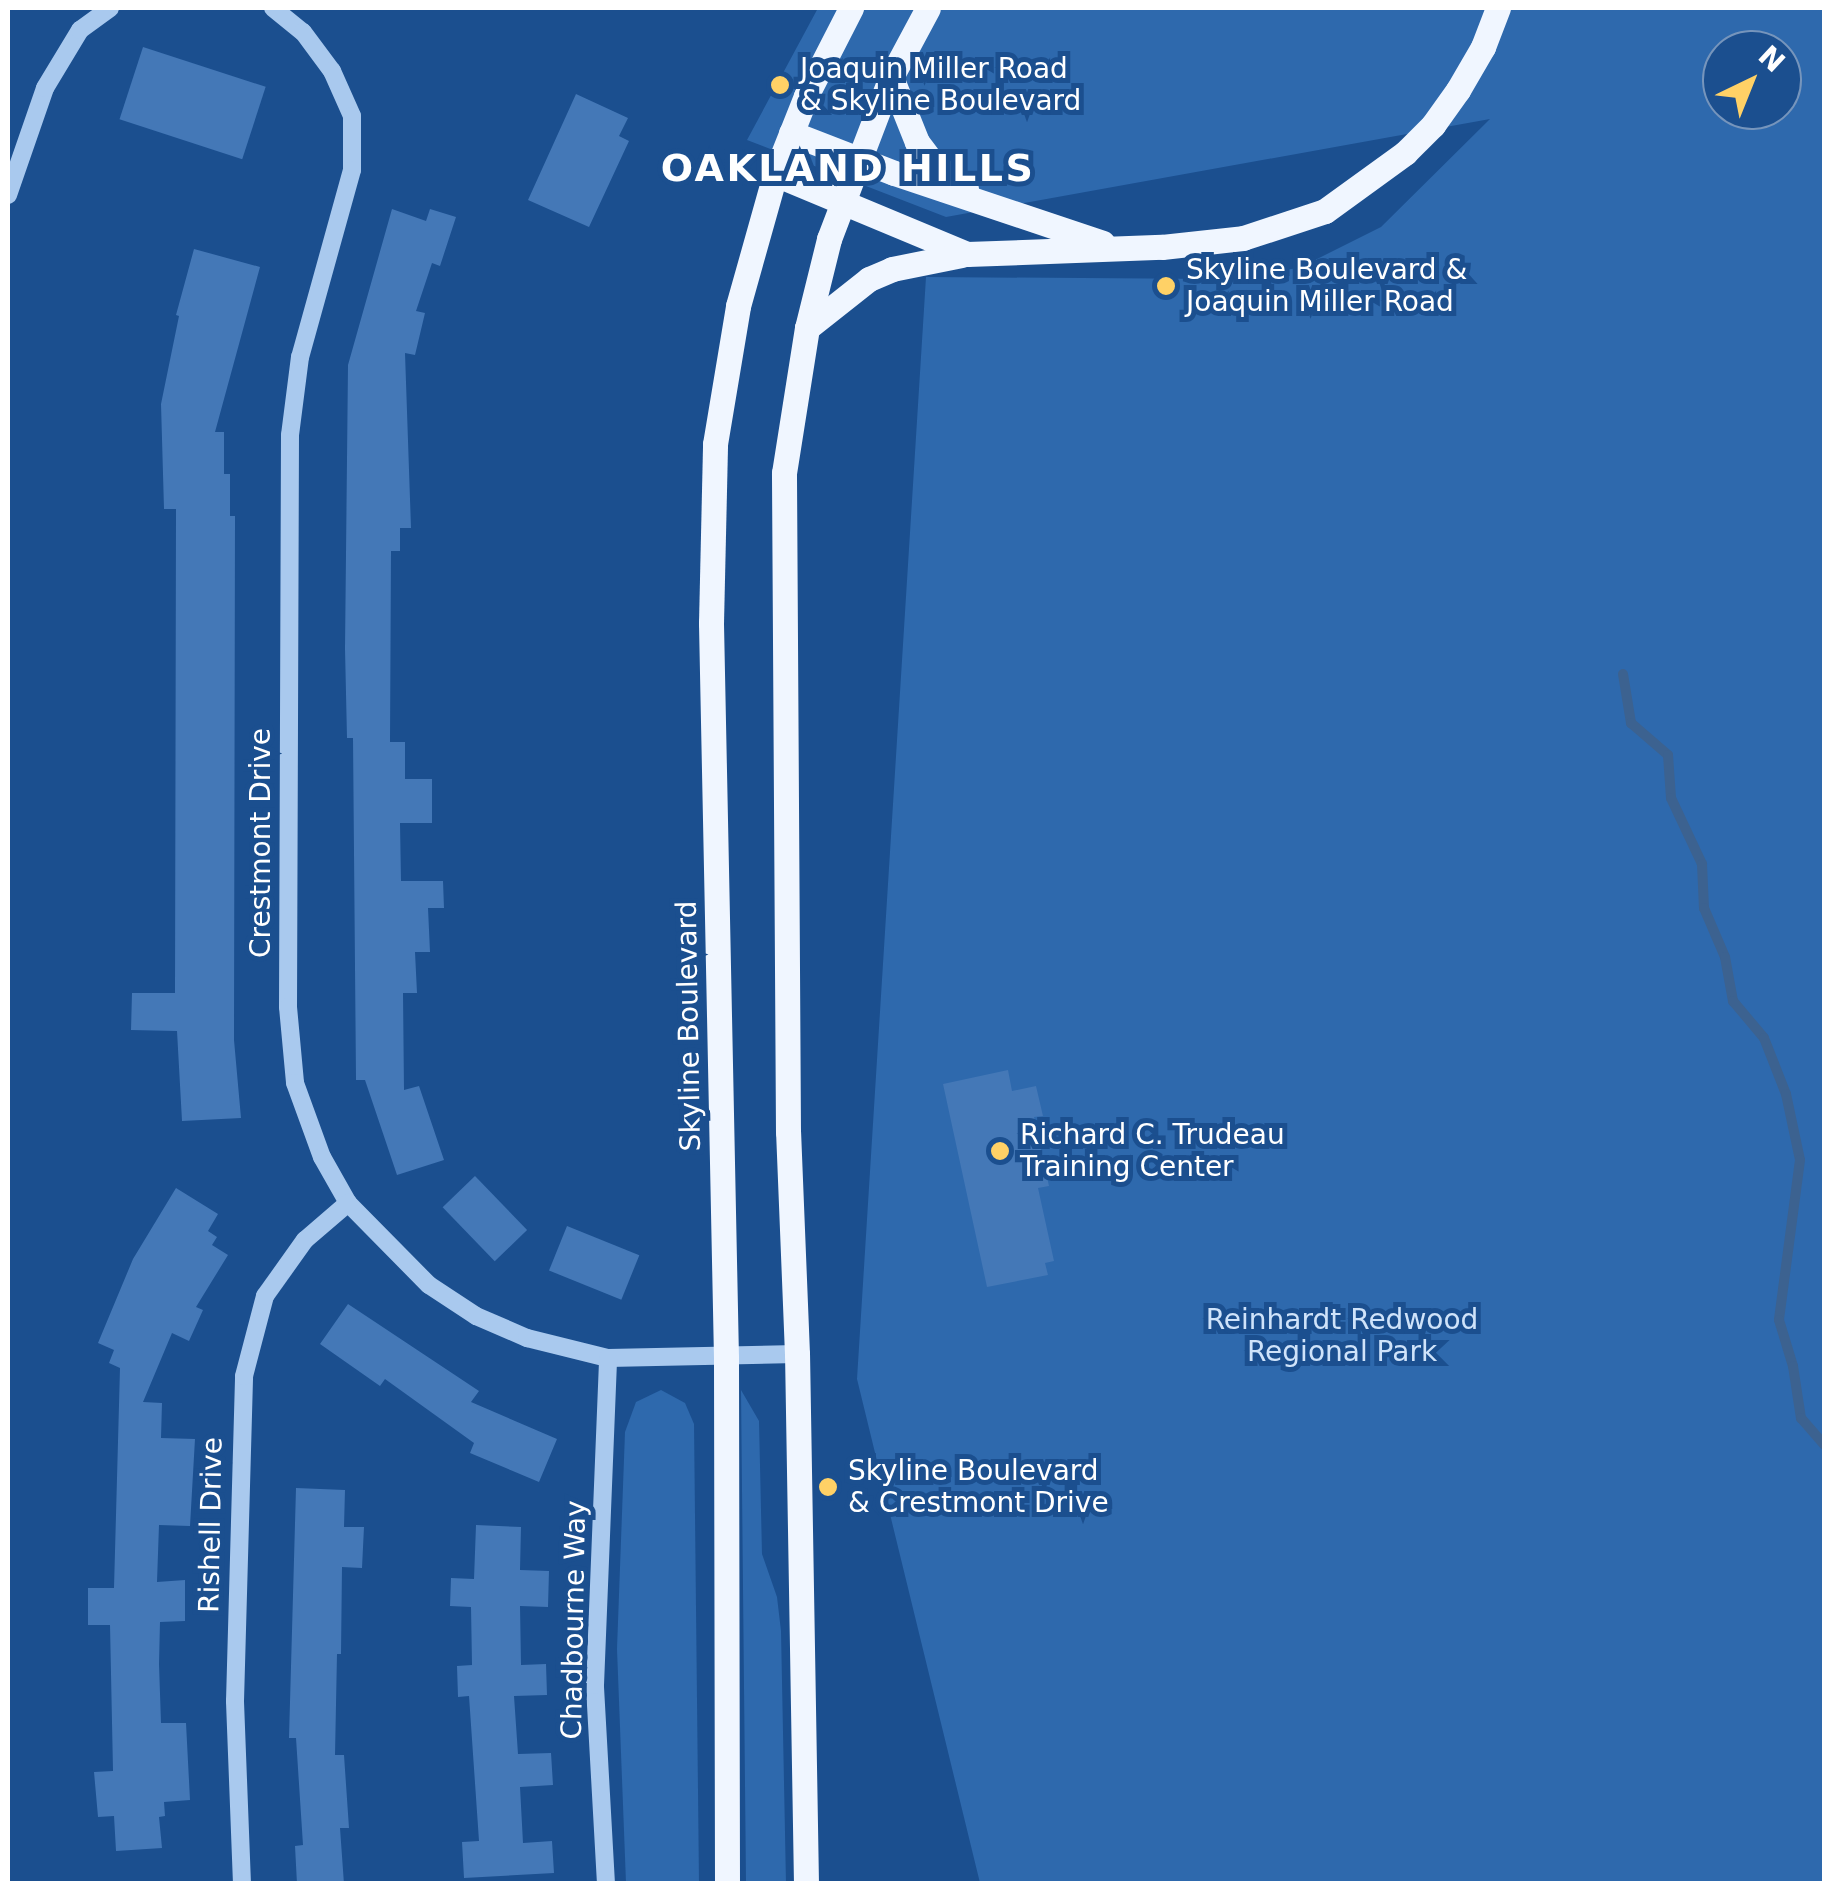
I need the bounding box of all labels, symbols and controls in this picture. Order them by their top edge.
north arrow [1702,30,1802,130]
text: N [1752,39,1791,79]
place label: Joaquin Miller Road & Skyline Boulevard [800,52,1081,118]
marker: Joaquin Miller Road & Skyline Boulevard [769,74,791,96]
district label: OAKLAND HILLS [661,146,1035,192]
place label: Skyline Boulevard & Joaquin Miller Road [1186,253,1467,319]
marker: Skyline Boulevard & Joaquin Miller Road [1155,275,1177,297]
street label: Crestmont Drive [244,728,278,958]
street label: Skyline Boulevard [670,900,708,1152]
place label: Richard C. Trudeau Training Center [1020,1118,1285,1184]
marker: Richard C. Trudeau Training Center [989,1140,1011,1162]
park label: Reinhardt Redwood Regional Park [1206,1303,1478,1369]
street label: Rishell Drive [193,1437,229,1613]
place label: Skyline Boulevard & Crestmont Drive [848,1454,1109,1520]
marker: Skyline Boulevard & Crestmont Drive [817,1476,839,1498]
street label: Chadbourne Way [555,1500,593,1740]

